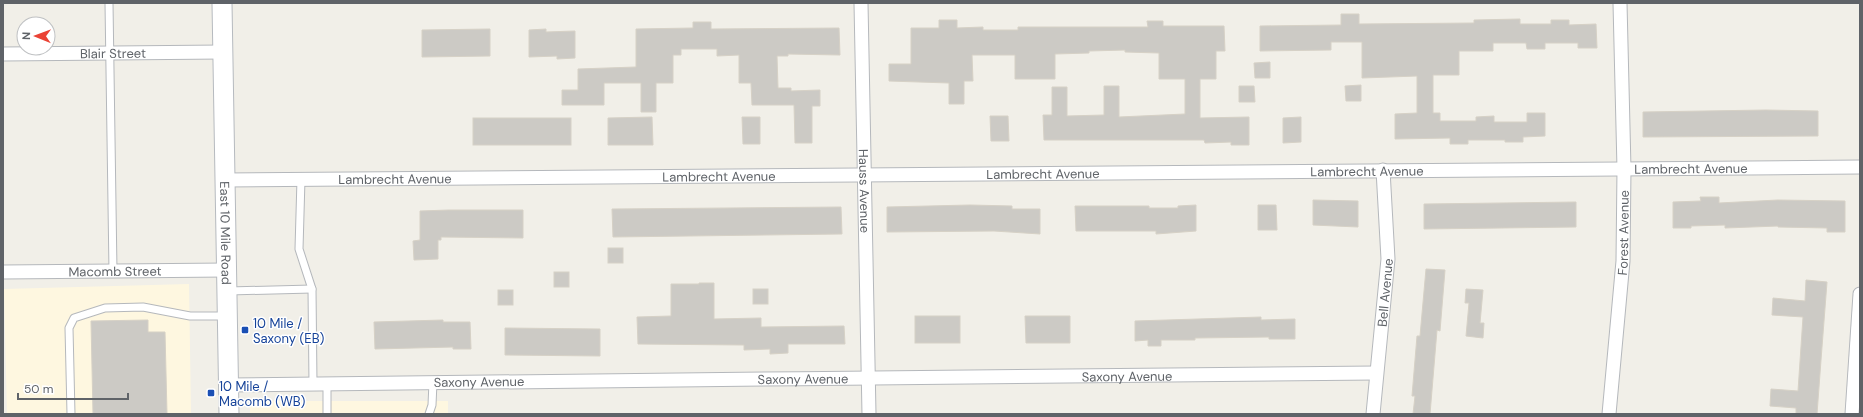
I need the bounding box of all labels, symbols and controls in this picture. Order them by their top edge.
north arrow [16,16,56,56]
text: N [19,32,33,40]
street label: Blair Street [80,45,146,62]
street label: Hauss Avenue [855,149,873,233]
street label: Lambrecht Avenue [1634,160,1748,178]
street label: Lambrecht Avenue [1310,162,1424,180]
street label: Lambrecht Avenue [986,165,1100,183]
street label: Lambrecht Avenue [662,168,776,186]
street label: Lambrecht Avenue [338,170,452,188]
street label: East 10 Mile Road [216,181,235,285]
street label: Forest Avenue [1614,190,1633,276]
street label: Bell Avenue [1373,258,1397,328]
street label: Macomb Street [68,263,162,280]
place label: 10 Mile / Saxony (EB) [253,315,324,347]
marker: 10 Mile / Saxony (EB) [240,325,250,335]
street label: Saxony Avenue [1082,368,1172,385]
street label: Saxony Avenue [758,370,848,388]
street label: Saxony Avenue [433,373,524,391]
scale bar [18,375,128,401]
place label: 10 Mile / Macomb (WB) [219,378,306,410]
text: 50 m [24,381,53,397]
marker: 10 Mile / Macomb (WB) [206,388,216,398]

